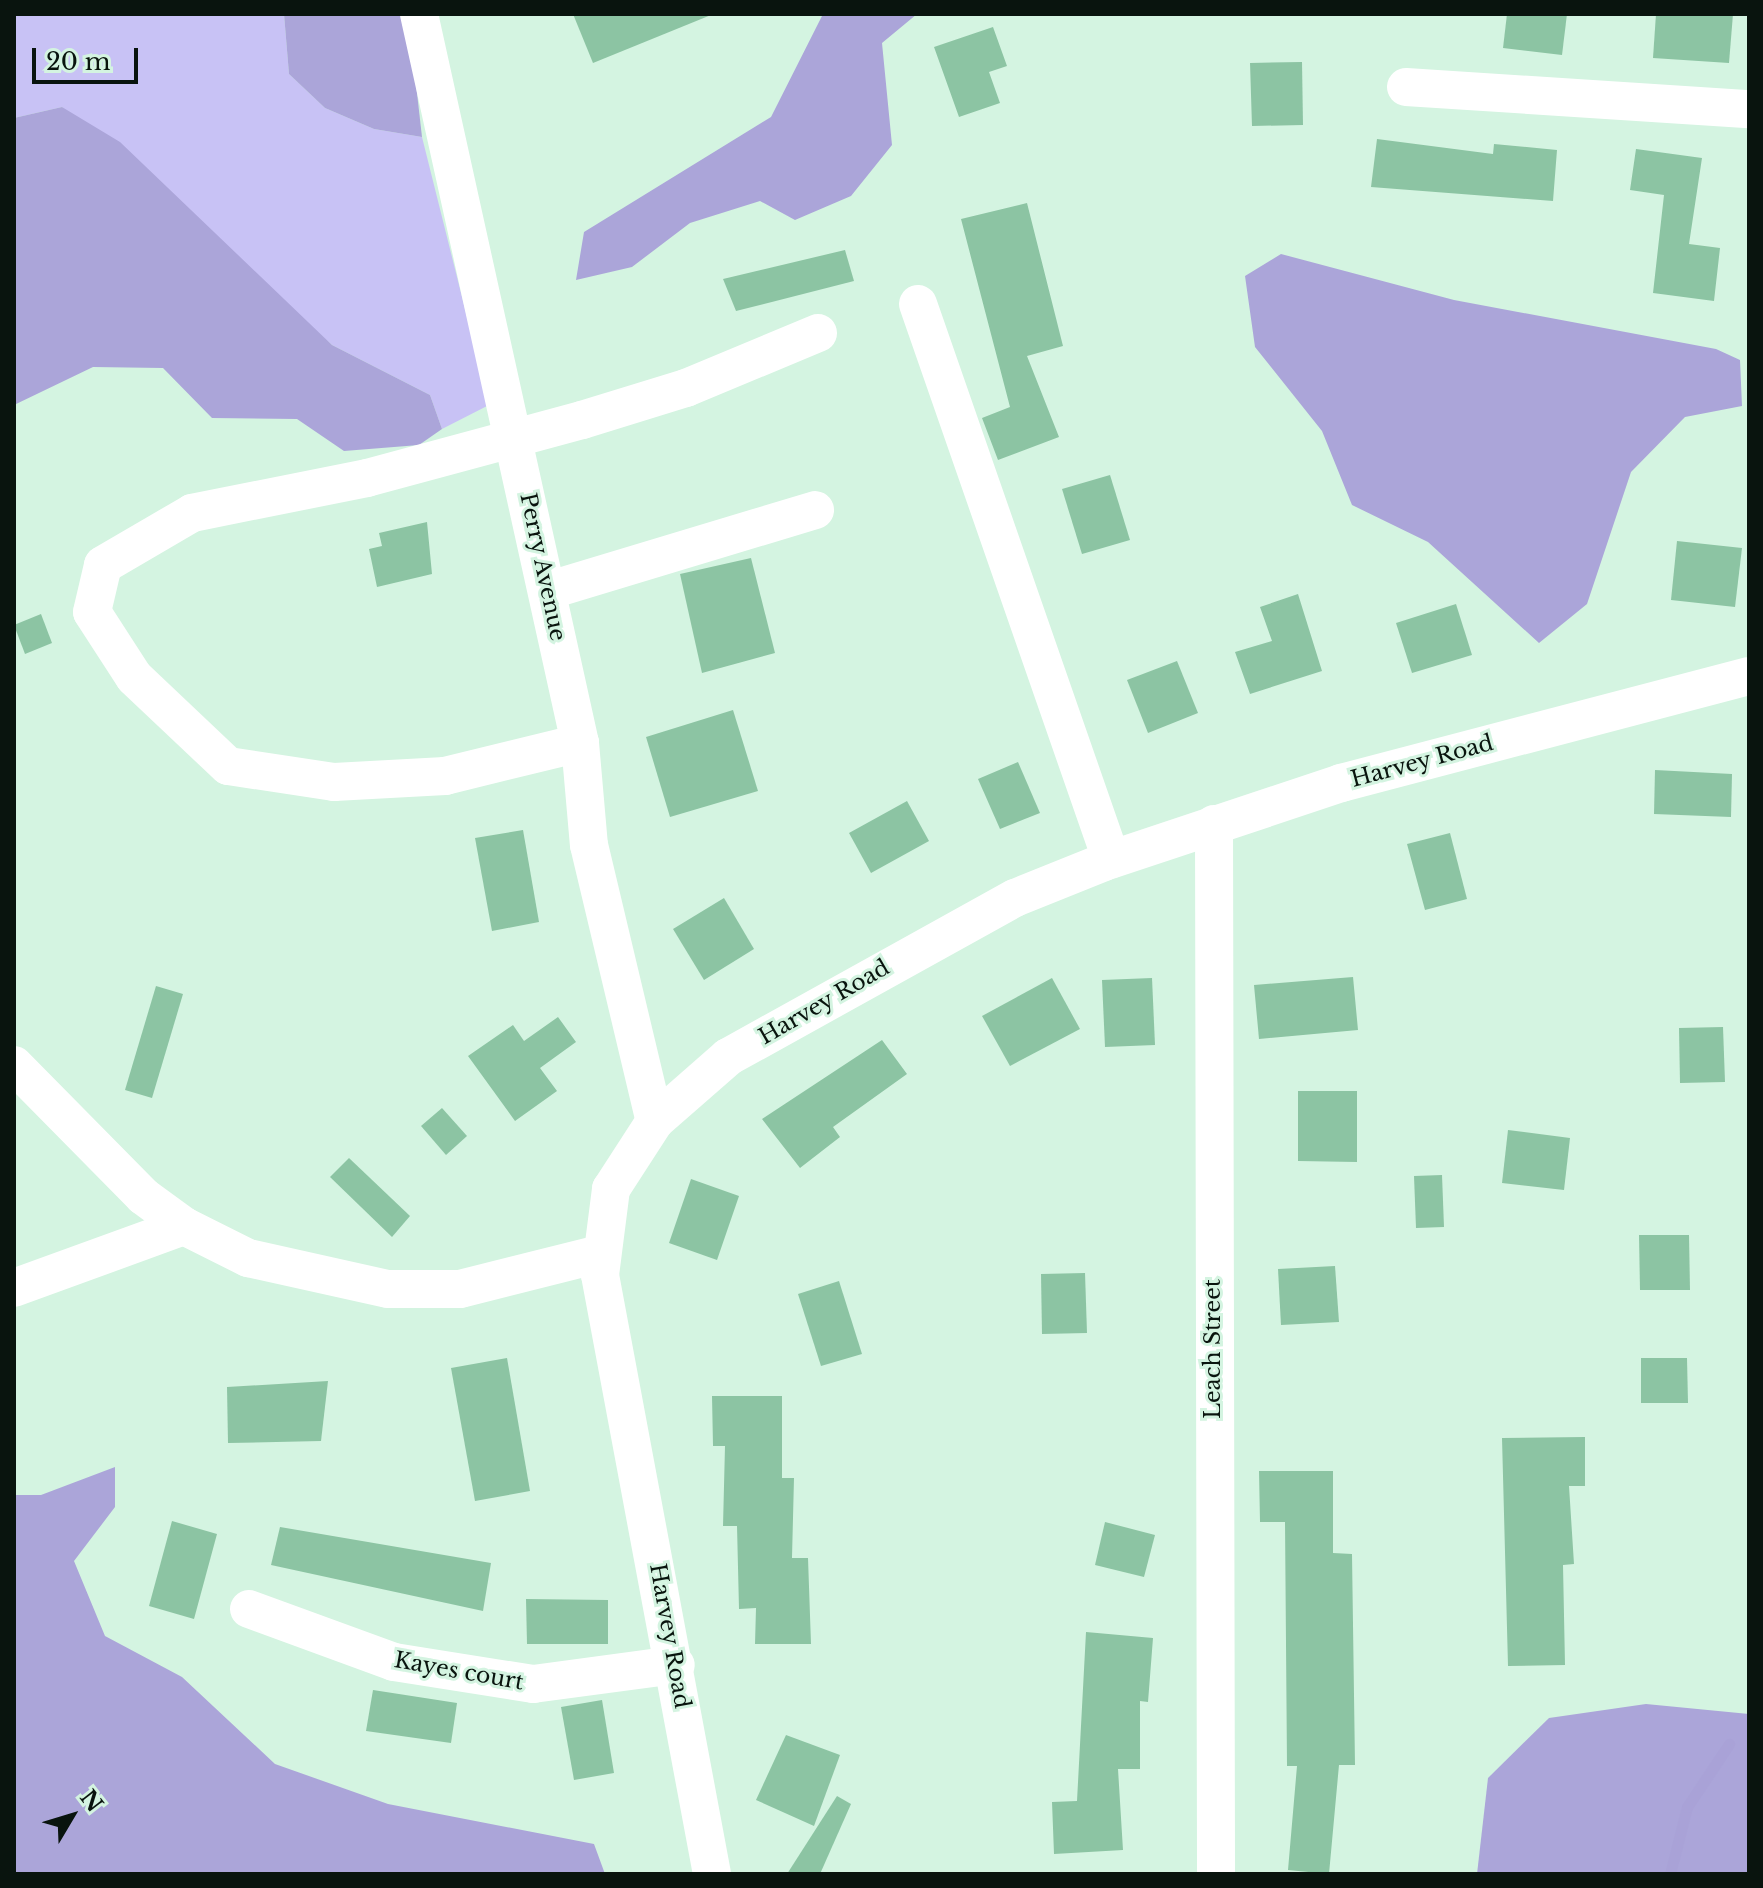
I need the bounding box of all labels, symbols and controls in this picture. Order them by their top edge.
scale bar [36,32,142,82]
text: 20 m [46,47,111,76]
street label: Perry Avenue [514,490,572,644]
street label: Harvey Road [1347,729,1497,793]
street label: Harvey Road [754,954,894,1050]
street label: Leach Street [1200,1279,1226,1419]
street label: Harvey Road [644,1561,696,1711]
street label: Kayes court [392,1647,526,1695]
north arrow [32,1776,112,1856]
text: N [74,1784,108,1817]

